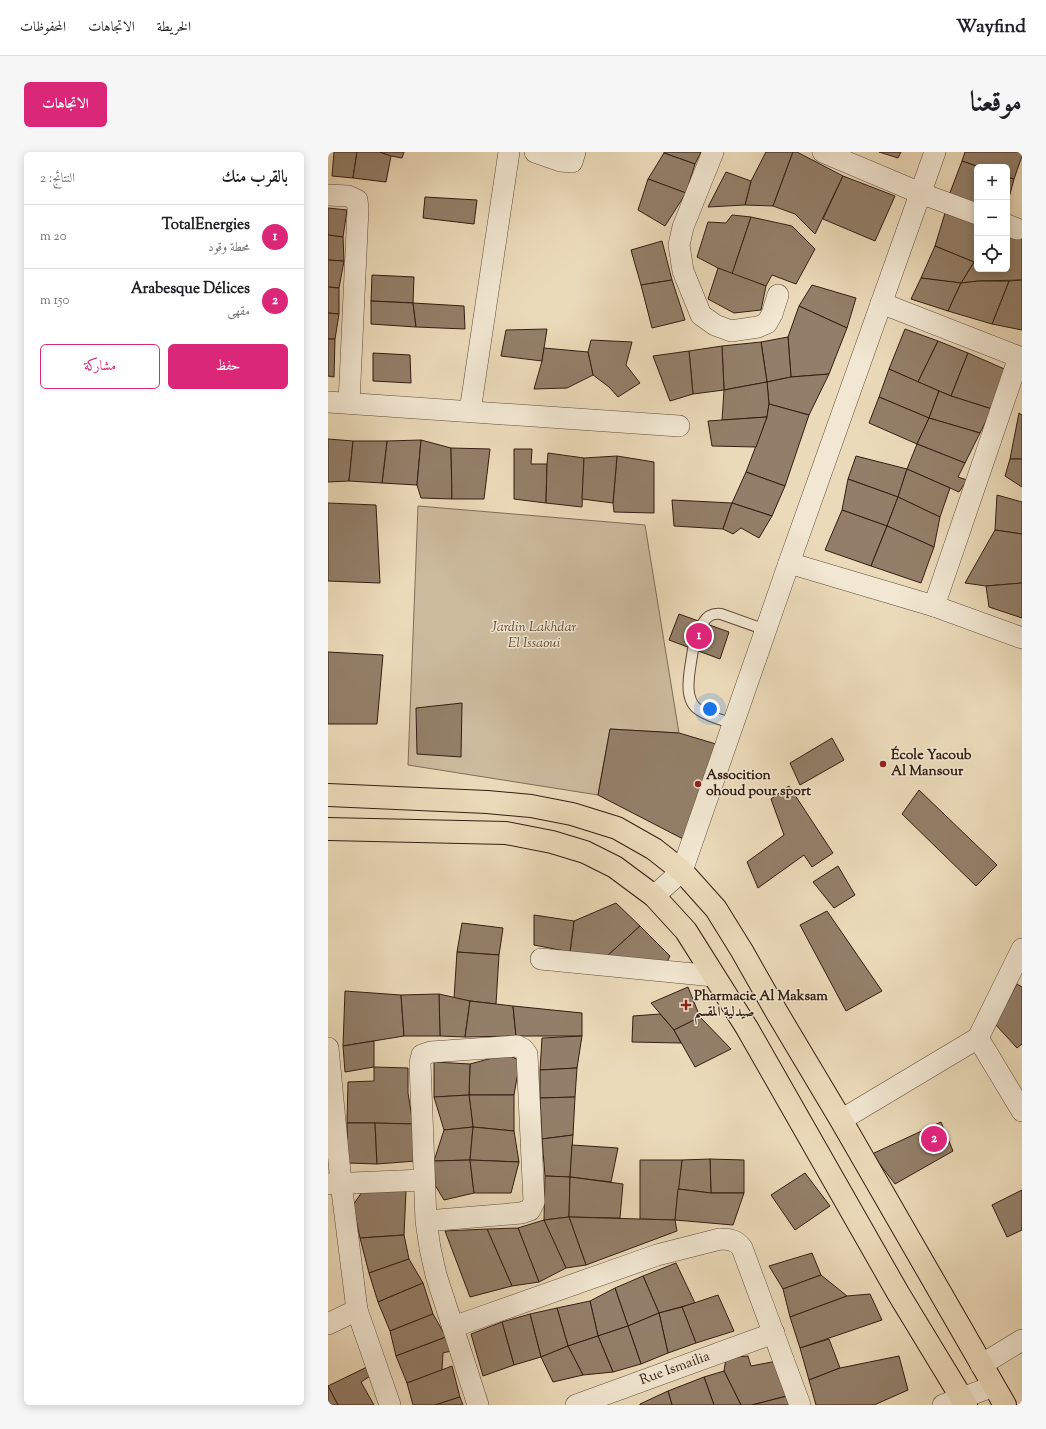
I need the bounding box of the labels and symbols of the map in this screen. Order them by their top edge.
park label: Jardin Lakhdar El Issaoui [491,618,577,654]
pin: 1 [686,621,712,651]
your location [700,699,720,719]
place label: École Yacoub Al Mansour [891,745,972,782]
marker: École Yacoub Al Mansour [878,759,888,769]
place label: Assocition ohoud pour sport [706,766,811,802]
marker: Assocition ohoud pour sport [693,779,703,789]
place label: Pharmacie Al Maksam صيدلية المقسم [694,987,828,1025]
marker: Pharmacie Al Maksam صيدلية المقسم [681,1000,691,1010]
pin: 2 [921,1124,947,1154]
street label: Rue Ismailia [637,1347,714,1391]

